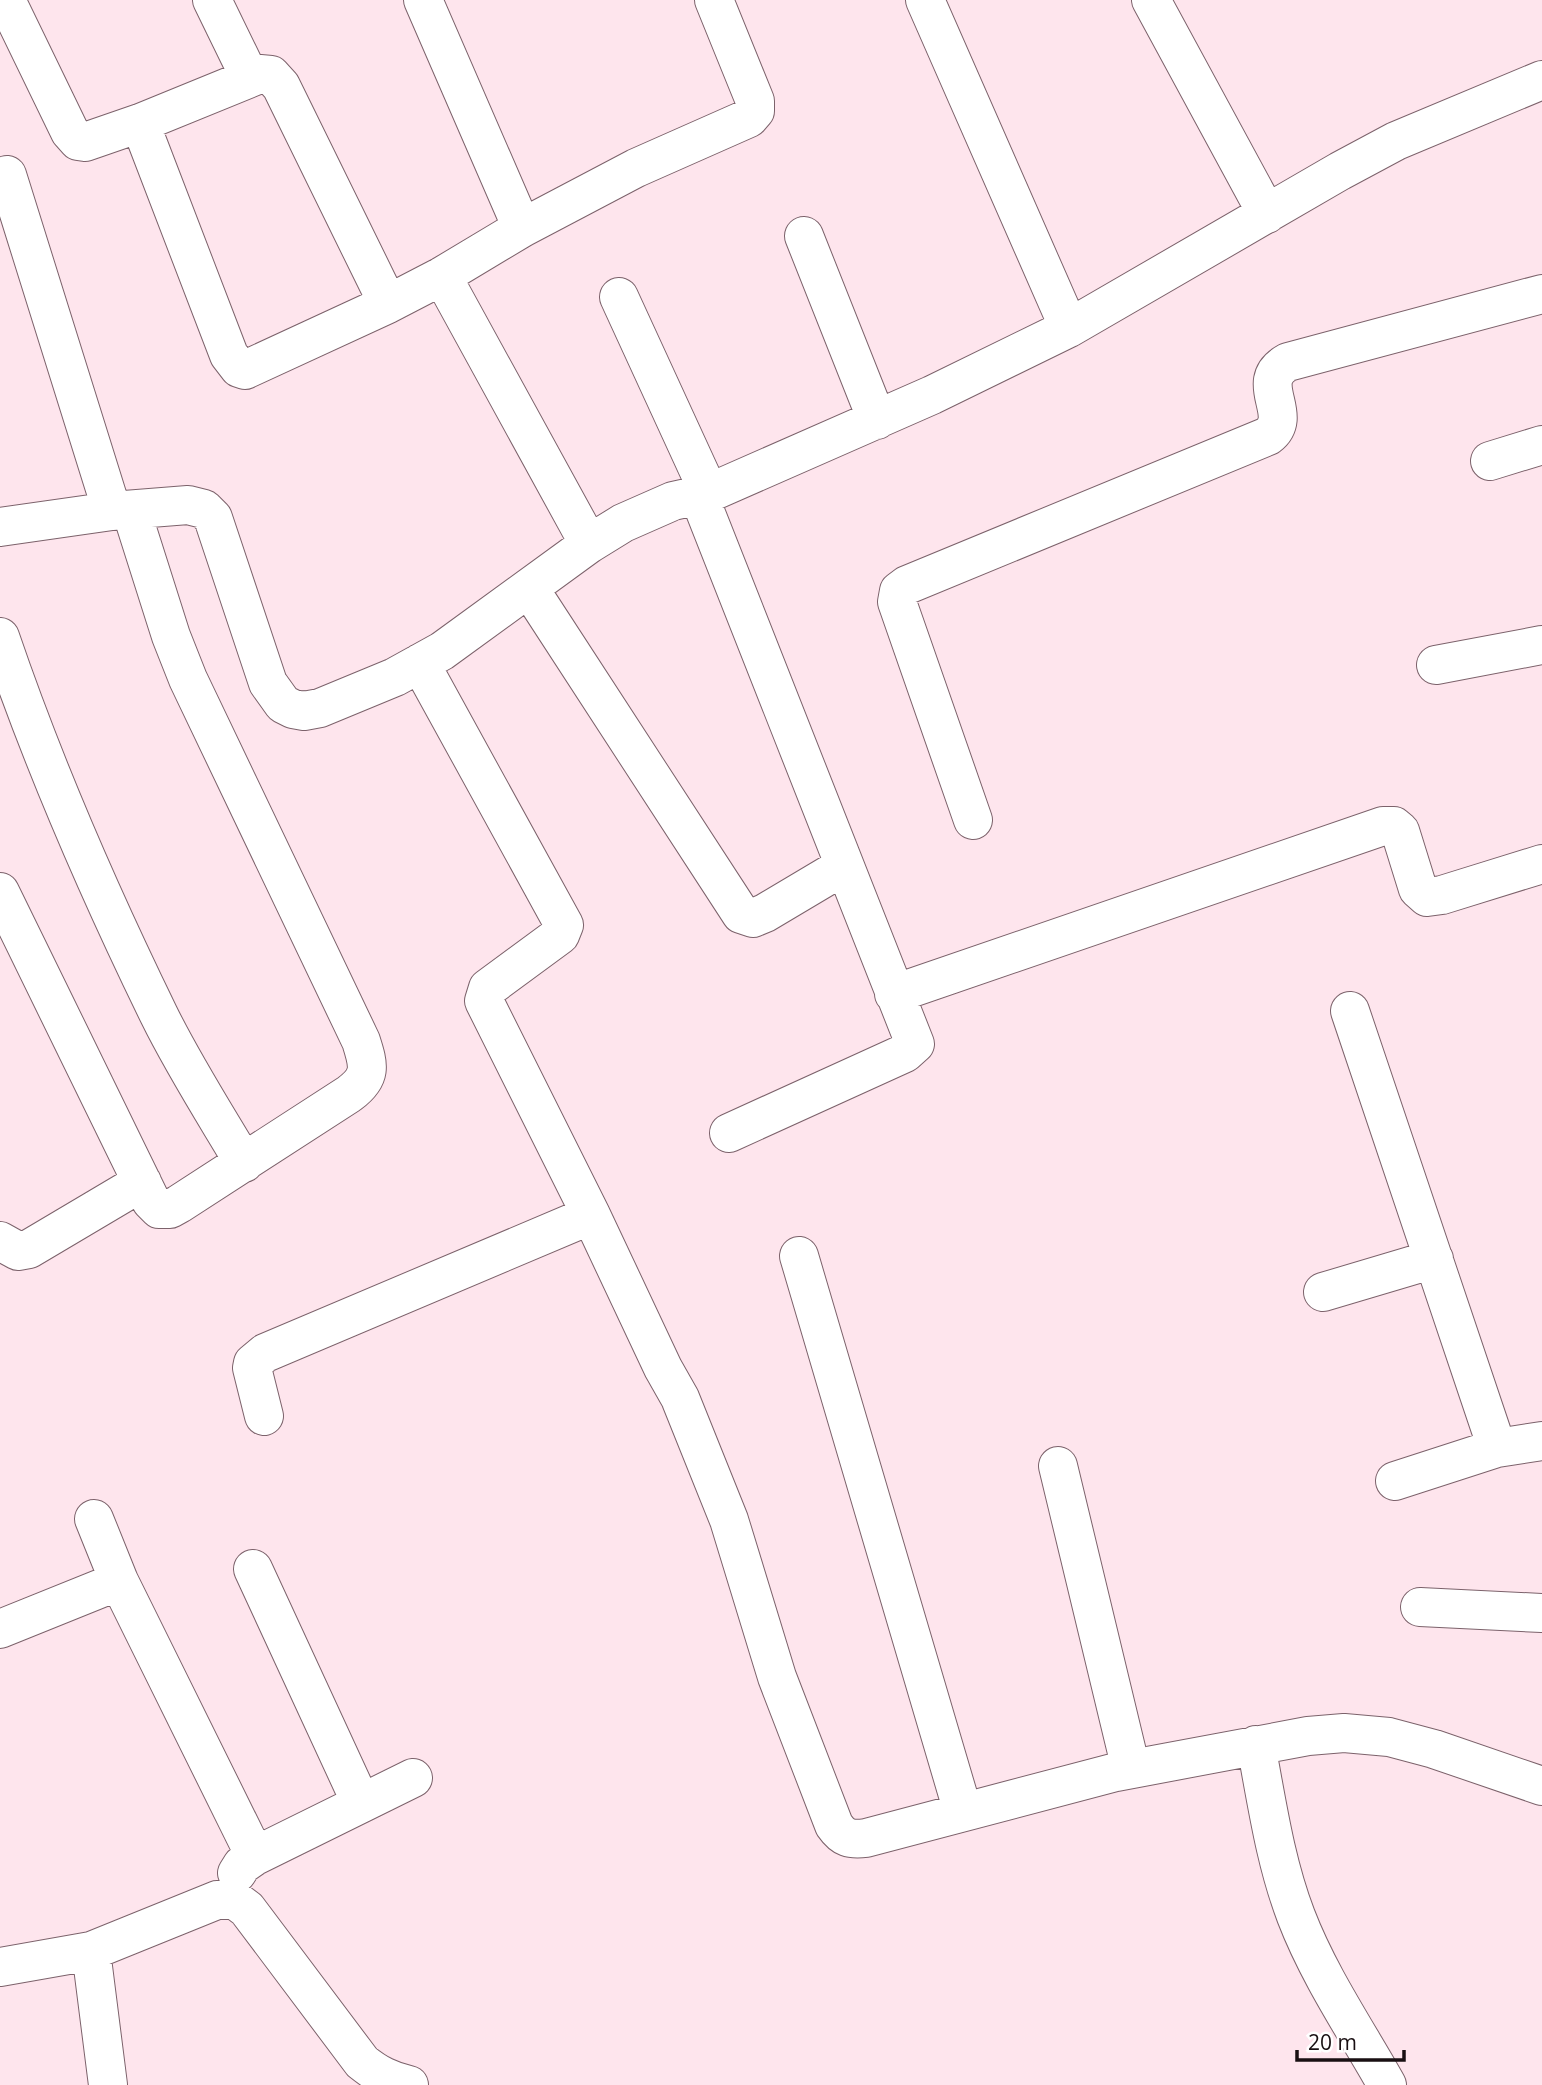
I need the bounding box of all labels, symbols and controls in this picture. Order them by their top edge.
scale bar [1297,2018,1404,2062]
text: 20 m [1308,2028,1357,2056]

